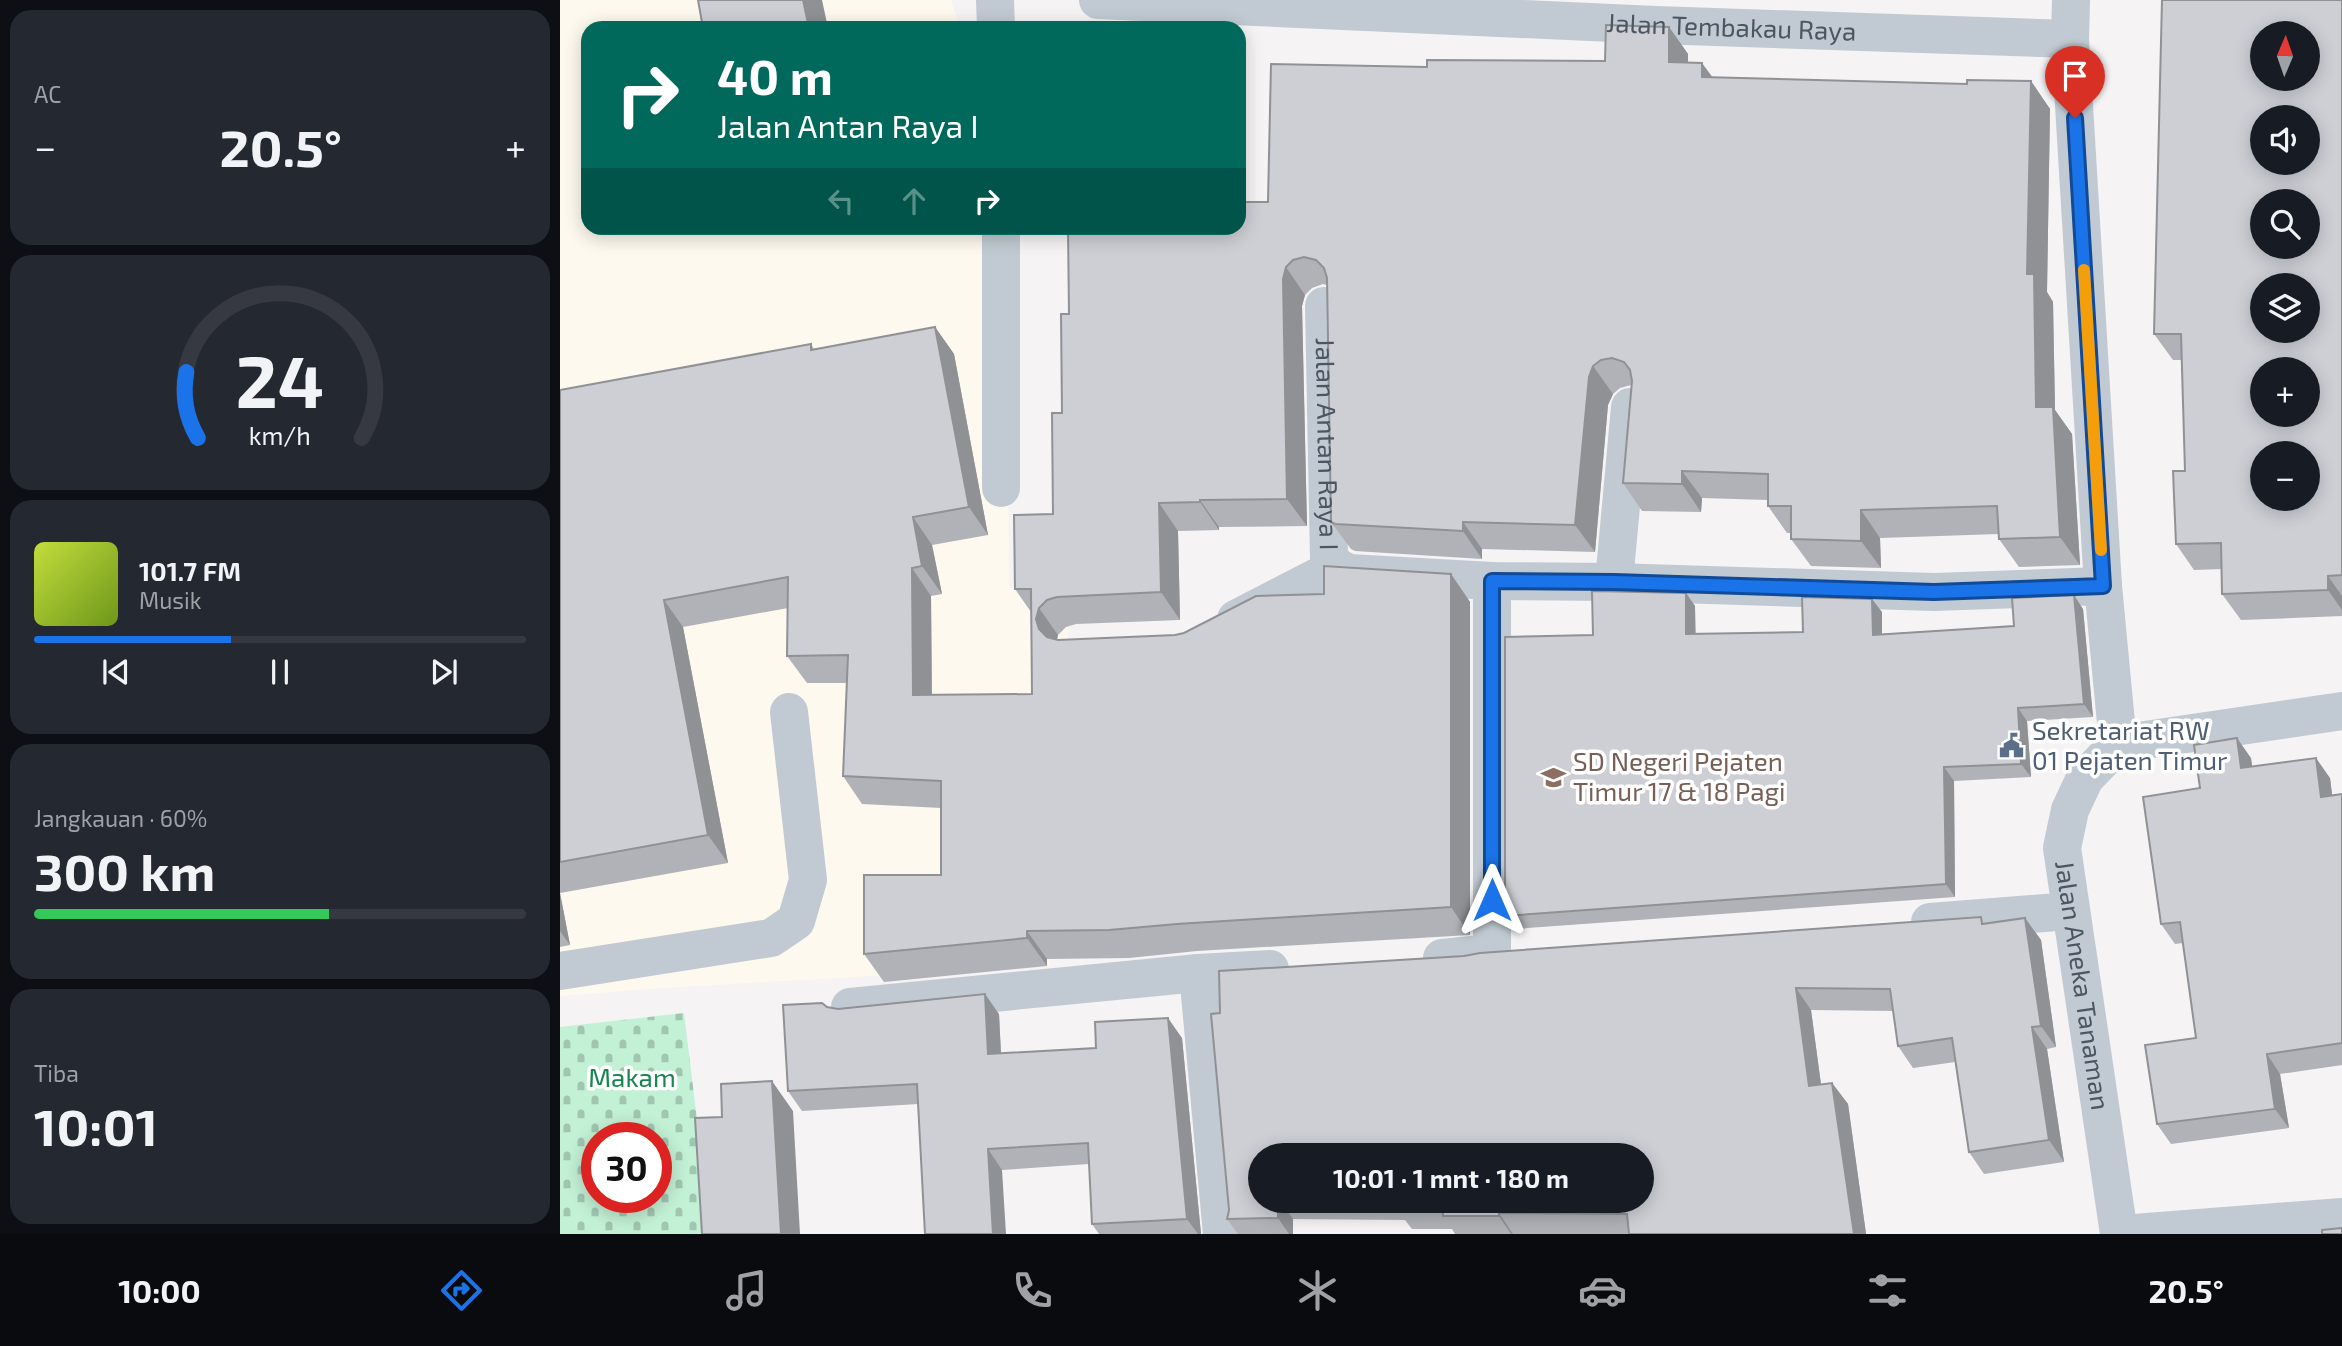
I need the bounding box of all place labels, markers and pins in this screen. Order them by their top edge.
pin [2045,46,2105,118]
place label: Sekretariat RW 01 Pejaten Timur [2032,714,2228,775]
public building icon: Sekretariat RW 01 Pejaten Timur [1998,732,2026,760]
place label: SD Negeri Pejaten Timur 17 & 18 Pagi [1573,745,1786,806]
school or university icon: SD Negeri Pejaten Timur 17 & 18 Pagi [1539,763,1567,791]

